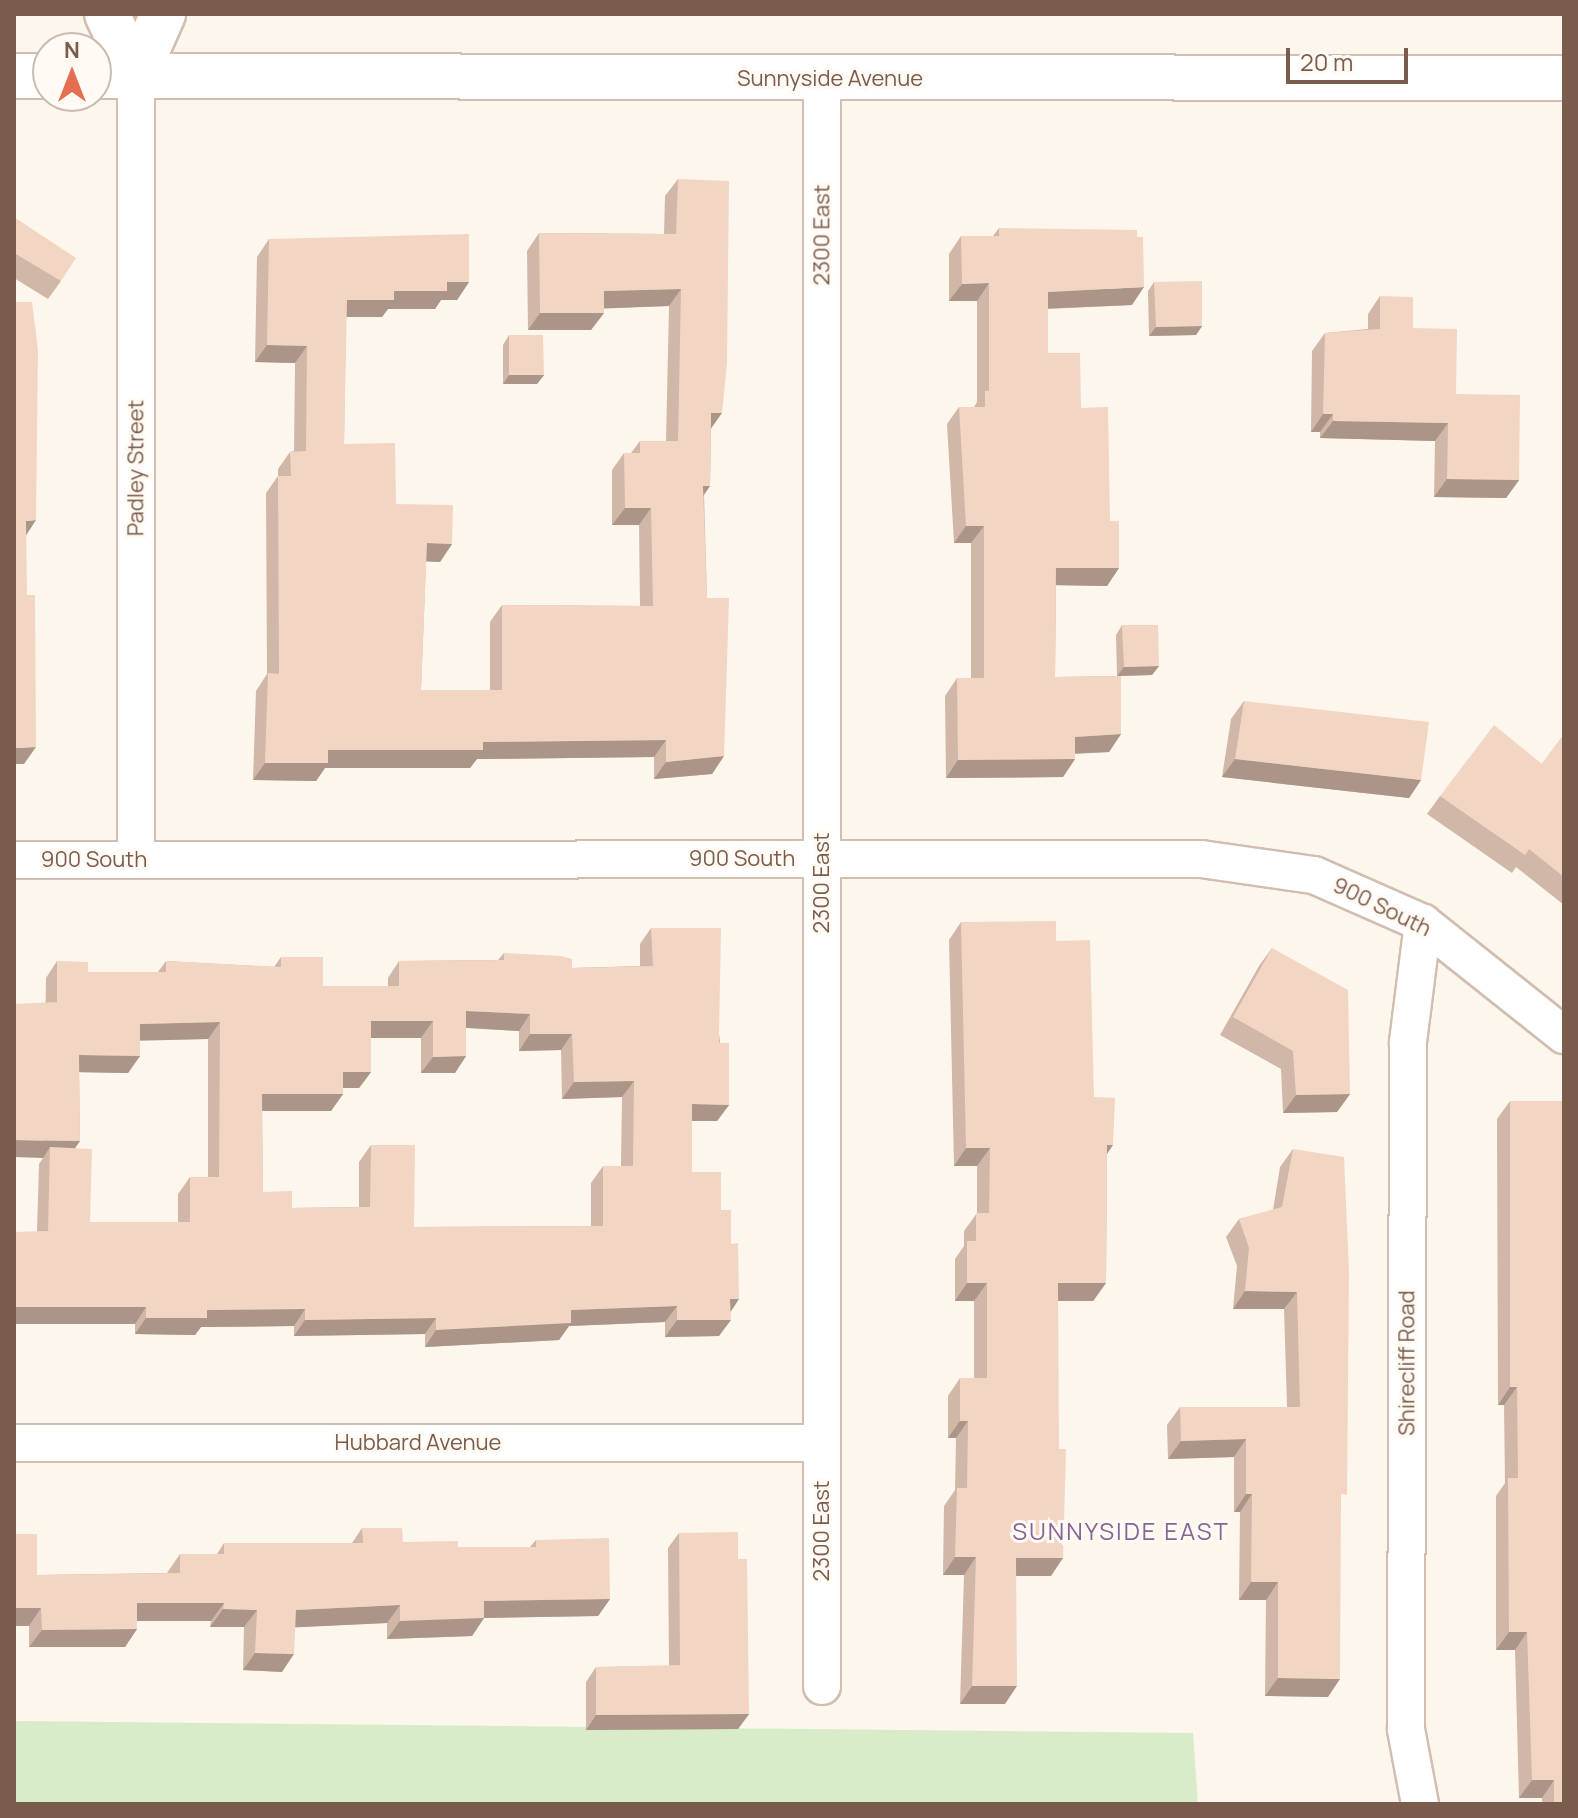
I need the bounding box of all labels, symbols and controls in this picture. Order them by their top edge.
north arrow [32,32,112,112]
scale bar [1290,32,1412,82]
text: N [64,35,80,65]
text: 20 m [1300,45,1353,78]
street label: Sunnyside Avenue [737,66,923,92]
street label: 2300 East [809,184,835,286]
street label: Padley Street [123,400,149,536]
street label: 2300 East [809,832,835,934]
street label: 900 South [689,846,795,872]
street label: 900 South [41,847,147,873]
street label: 900 South [1328,872,1436,942]
street label: Shirecliff Road [1394,1290,1420,1436]
street label: Hubbard Avenue [335,1430,501,1456]
street label: 2300 East [809,1480,835,1582]
district label: SUNNYSIDE EAST [1012,1517,1230,1545]

